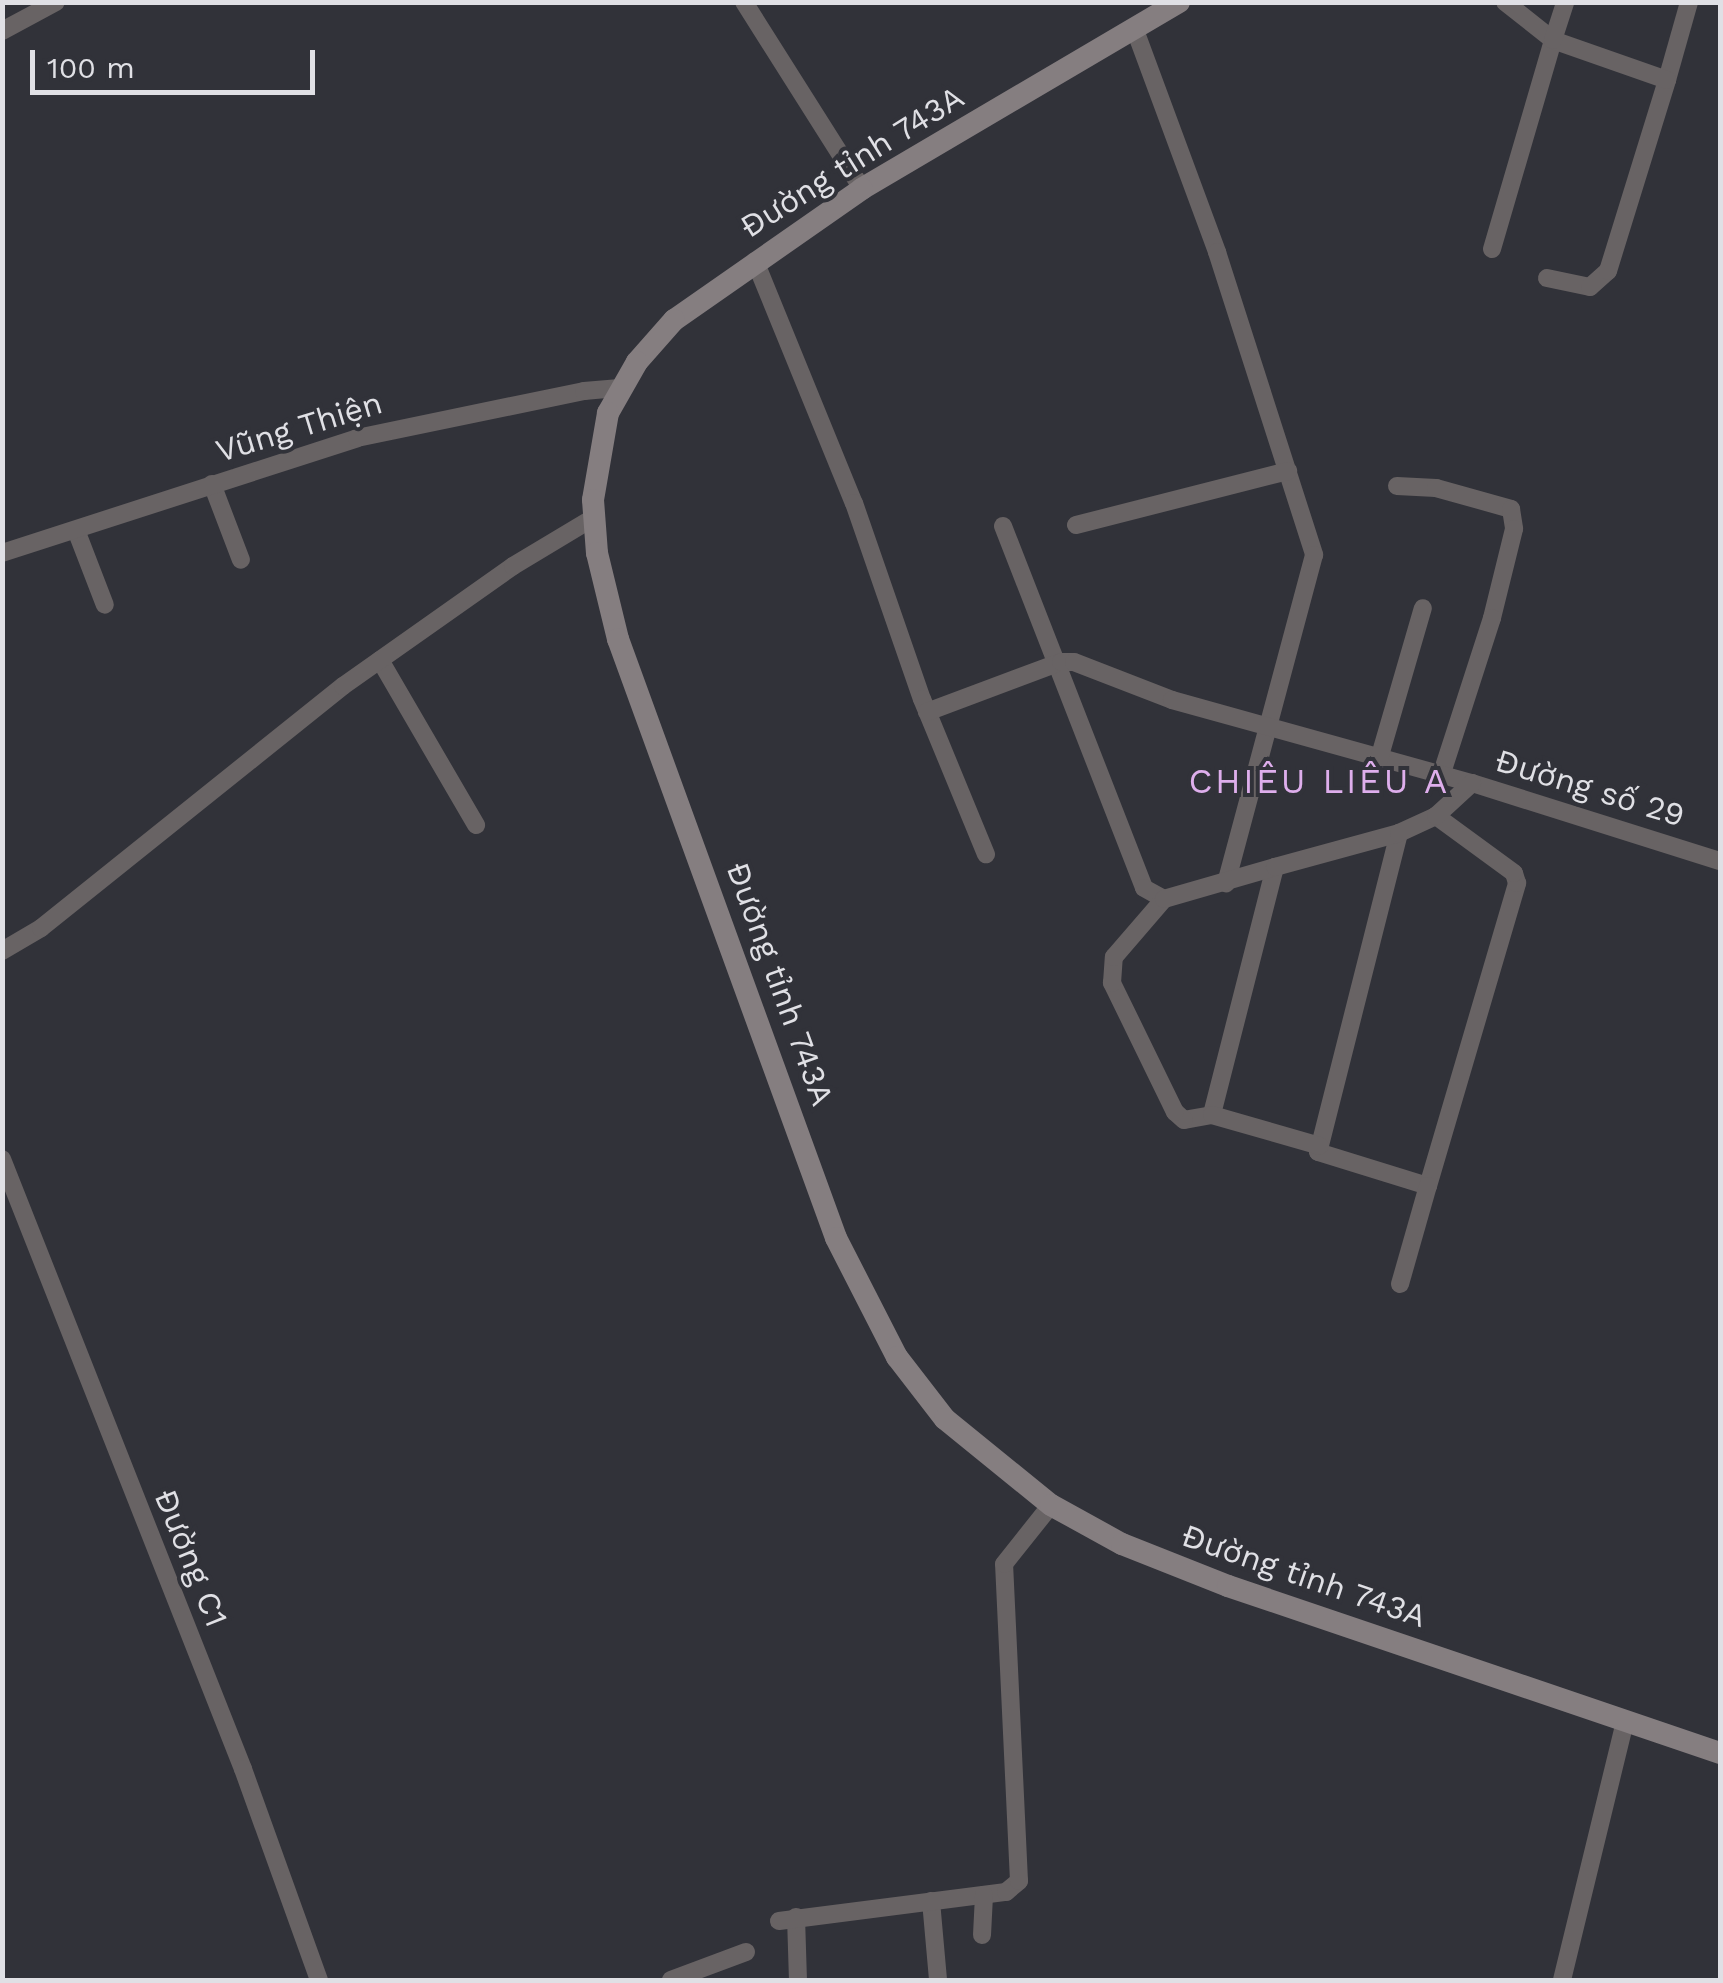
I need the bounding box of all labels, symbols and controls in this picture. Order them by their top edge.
scale bar [35,30,320,92]
text: 100 m [47,50,135,85]
street label: Đường tỉnh 743A [732,77,972,247]
street label: Vũng Thiện [211,383,387,471]
street label: Đường số 29 [1491,741,1689,835]
district label: CHIÊU LIÊU A [1188,760,1450,802]
street label: Đường tỉnh 743A [718,856,842,1112]
street label: Đường C1 [146,1484,236,1632]
street label: Đường tỉnh 743A [1176,1516,1432,1636]

